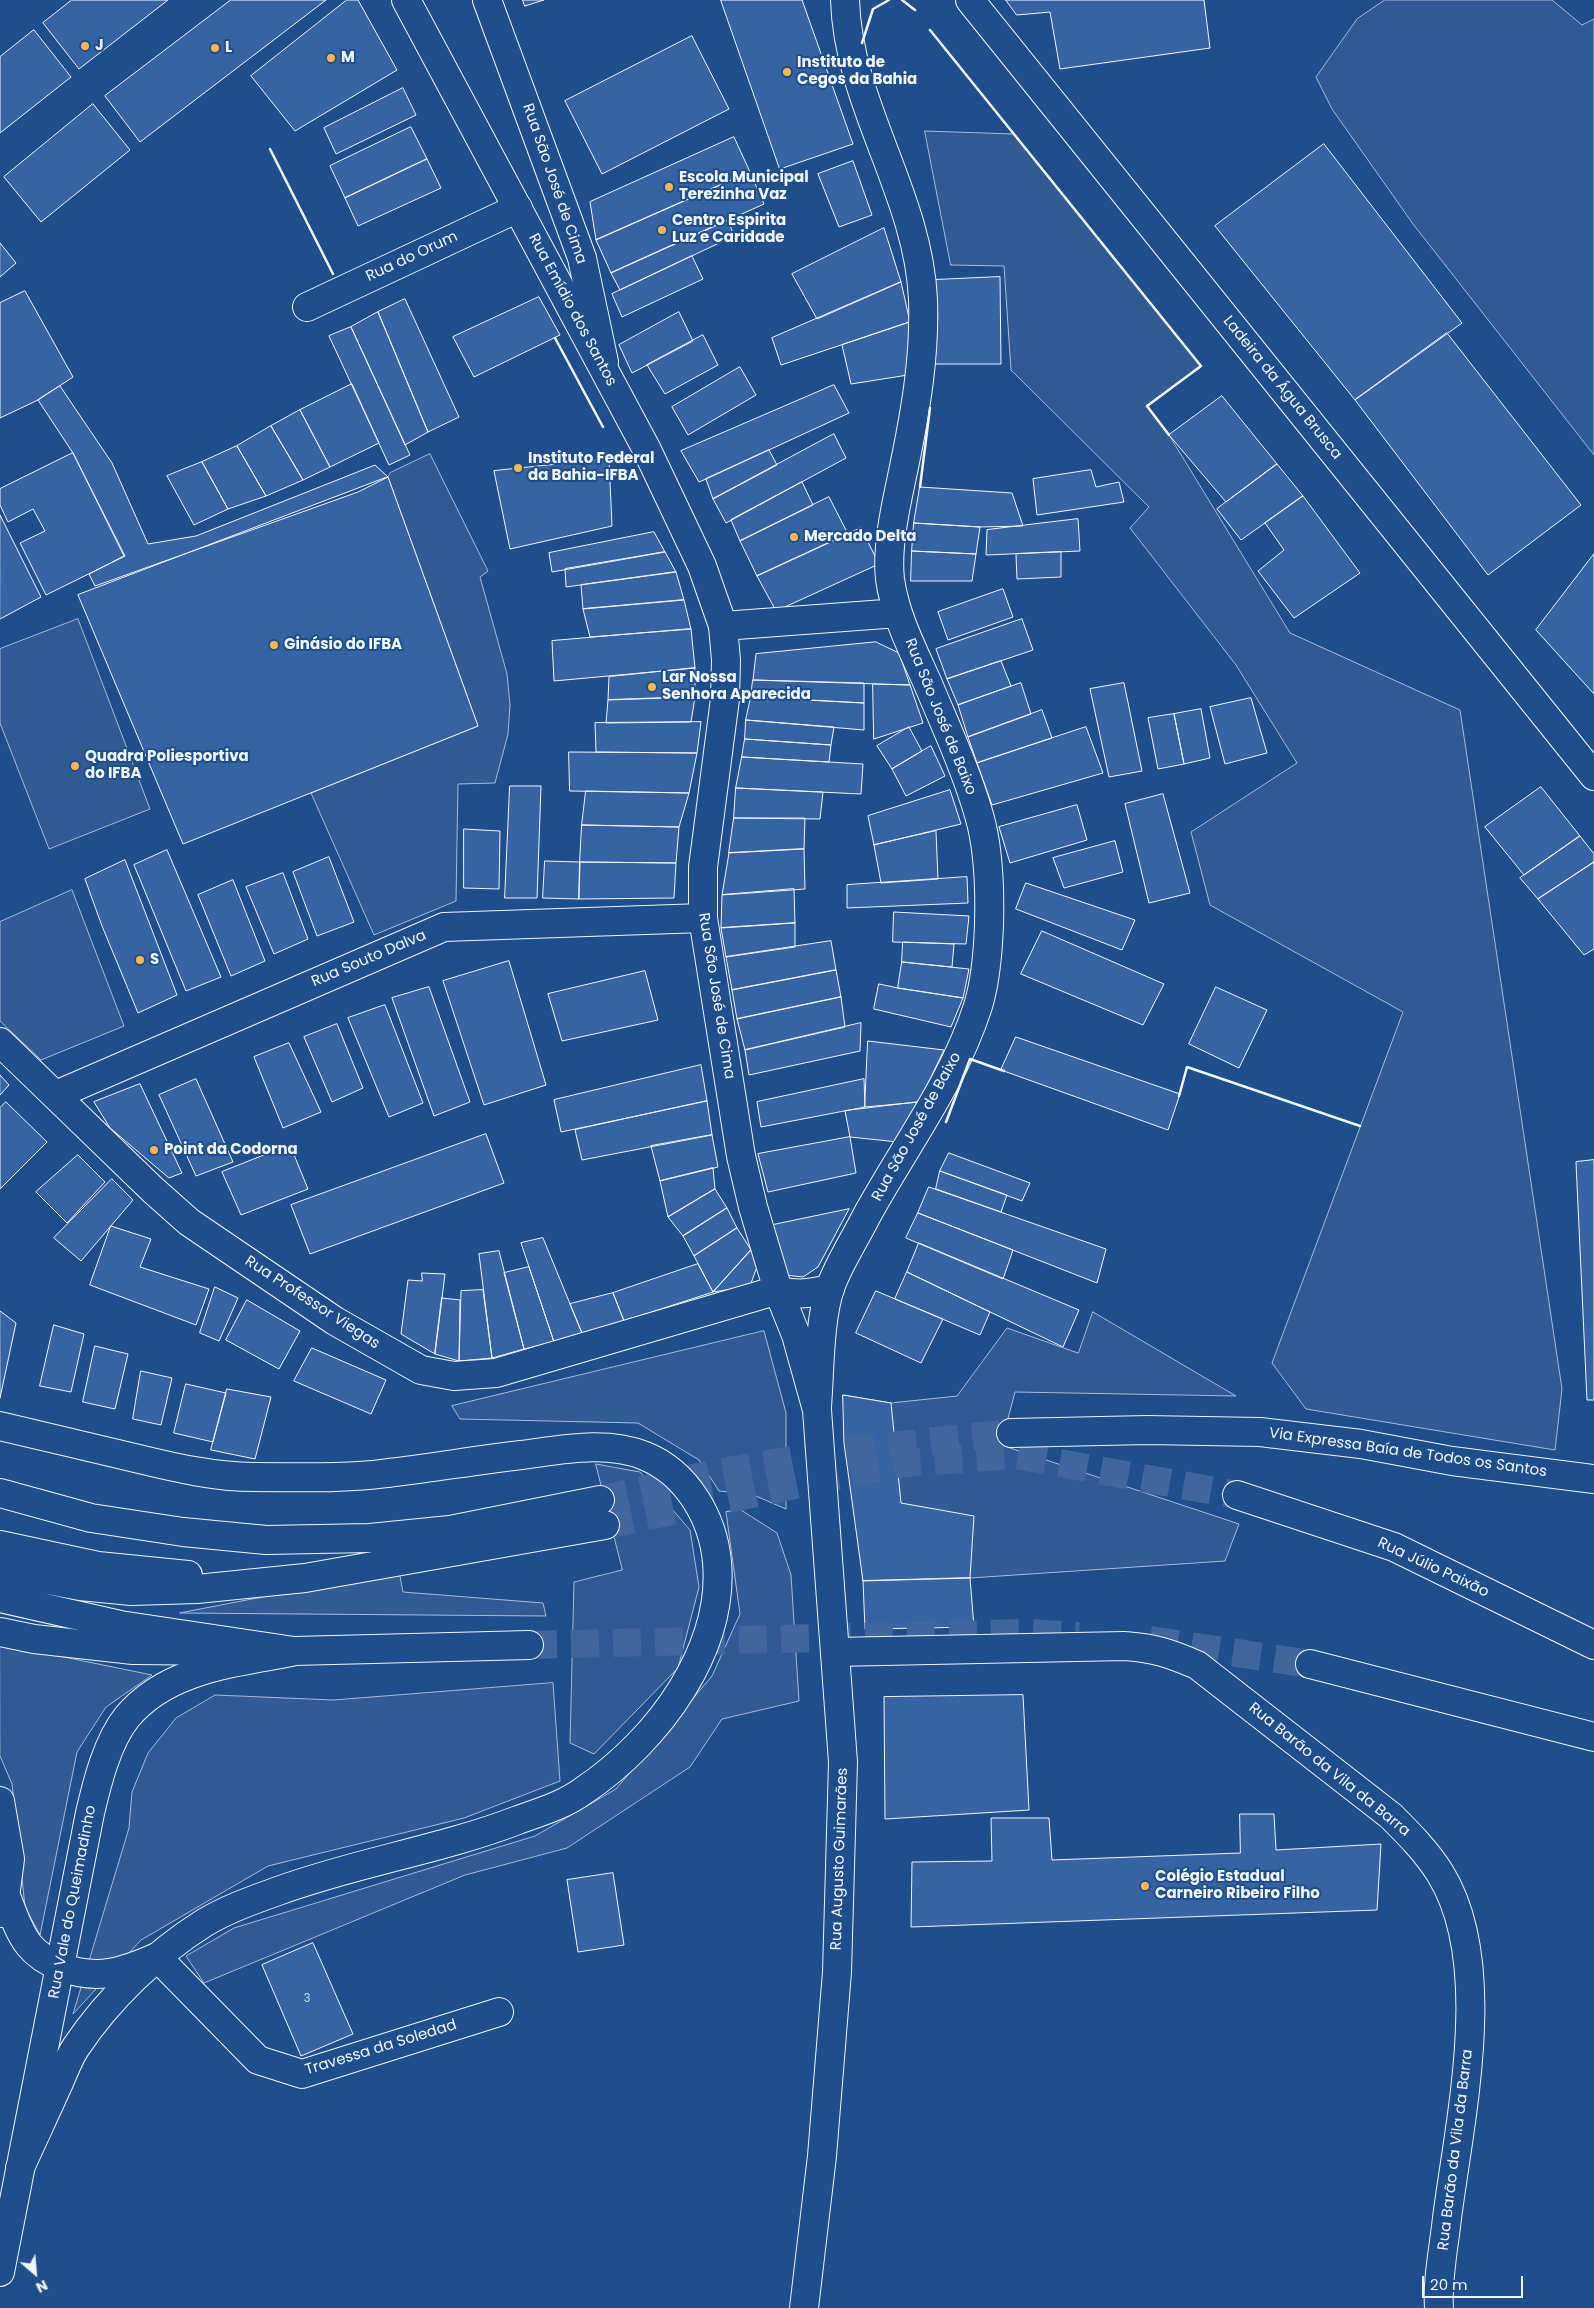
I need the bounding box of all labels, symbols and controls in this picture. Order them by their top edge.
place label: J [95,37,104,55]
place label: L [225,39,232,57]
marker: J [79,40,91,52]
marker: L [209,42,221,54]
place label: M [341,49,355,67]
marker: M [325,52,337,64]
place label: Instituto de Cegos da Bahia [797,54,917,89]
marker: Instituto de Cegos da Bahia [781,66,793,78]
street label: Rua São José de Cima [518,101,590,267]
place label: Escola Municipal Terezinha Vaz [679,169,809,204]
marker: Escola Municipal Terezinha Vaz [663,181,675,193]
place label: Centro Espirita Luz e Caridade [672,212,786,247]
marker: Centro Espirita Luz e Caridade [656,224,668,236]
street label: Rua do Orum [363,228,461,286]
street label: Rua Emídio dos Santos [524,231,620,389]
street label: Ladeira da Água Brusca [1219,313,1345,463]
place label: Instituto Federal da Bahia-IFBA [528,450,654,485]
marker: Instituto Federal da Bahia-IFBA [512,462,524,474]
place label: Mercado Delta [804,528,916,546]
marker: Mercado Delta [788,531,800,543]
place label: Ginásio do IFBA [284,636,402,654]
street label: Rua São José de Baixo [900,636,980,798]
marker: Ginásio do IFBA [268,639,280,651]
place label: Lar Nossa Senhora Aparecida [662,669,811,704]
marker: Lar Nossa Senhora Aparecida [646,681,658,693]
place label: Quadra Poliesportiva do IFBA [85,748,249,783]
marker: Quadra Poliesportiva do IFBA [69,760,81,772]
street label: Rua São José de Cima [694,911,738,1081]
street label: Rua Souto Dalva [309,927,429,991]
place label: S [150,951,159,969]
marker: S [134,954,146,966]
street label: Rua São José de Baixo [869,1049,965,1205]
place label: Point da Codorna [164,1141,298,1159]
marker: Point da Codorna [148,1144,160,1156]
street label: Rua Professor Viegas [241,1253,383,1353]
street label: Via Expressa Baía de Todos os Santos [1268,1425,1548,1481]
street label: Rua Júlio Paixão [1374,1534,1492,1602]
street label: Rua Barão da Vila da Barra [1245,1699,1413,1841]
street label: Rua Augusto Guimarães [828,1767,852,1951]
street label: Rua Vale do Queimadinho [45,1804,101,2000]
place label: Colégio Estadual Carneiro Ribeiro Filho [1155,1868,1320,1903]
marker: Colégio Estadual Carneiro Ribeiro Filho [1139,1880,1151,1892]
house number: 3 [303,1992,311,2006]
street label: Travessa da Soledad [303,2016,459,2080]
street label: Rua Barão da Vila da Barra [1435,2048,1477,2252]
north arrow [10,2248,60,2298]
scale bar [1424,2266,1525,2298]
text: 20 m [1430,2274,1468,2295]
text: N [33,2275,51,2298]

